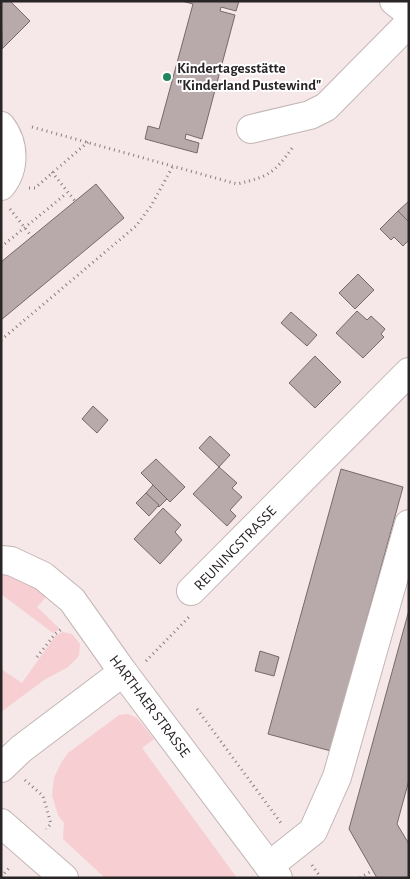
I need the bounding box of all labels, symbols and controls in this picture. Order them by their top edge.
place label: Kindertagesstätte "Kinderland Pustewind" [177,61,321,93]
marker: Kindertagesstätte "Kinderland Pustewind" [161,71,173,83]
street label: REUNINGSTRASSE [191,503,279,593]
street label: HARTHAER STRASSE [106,652,193,760]

